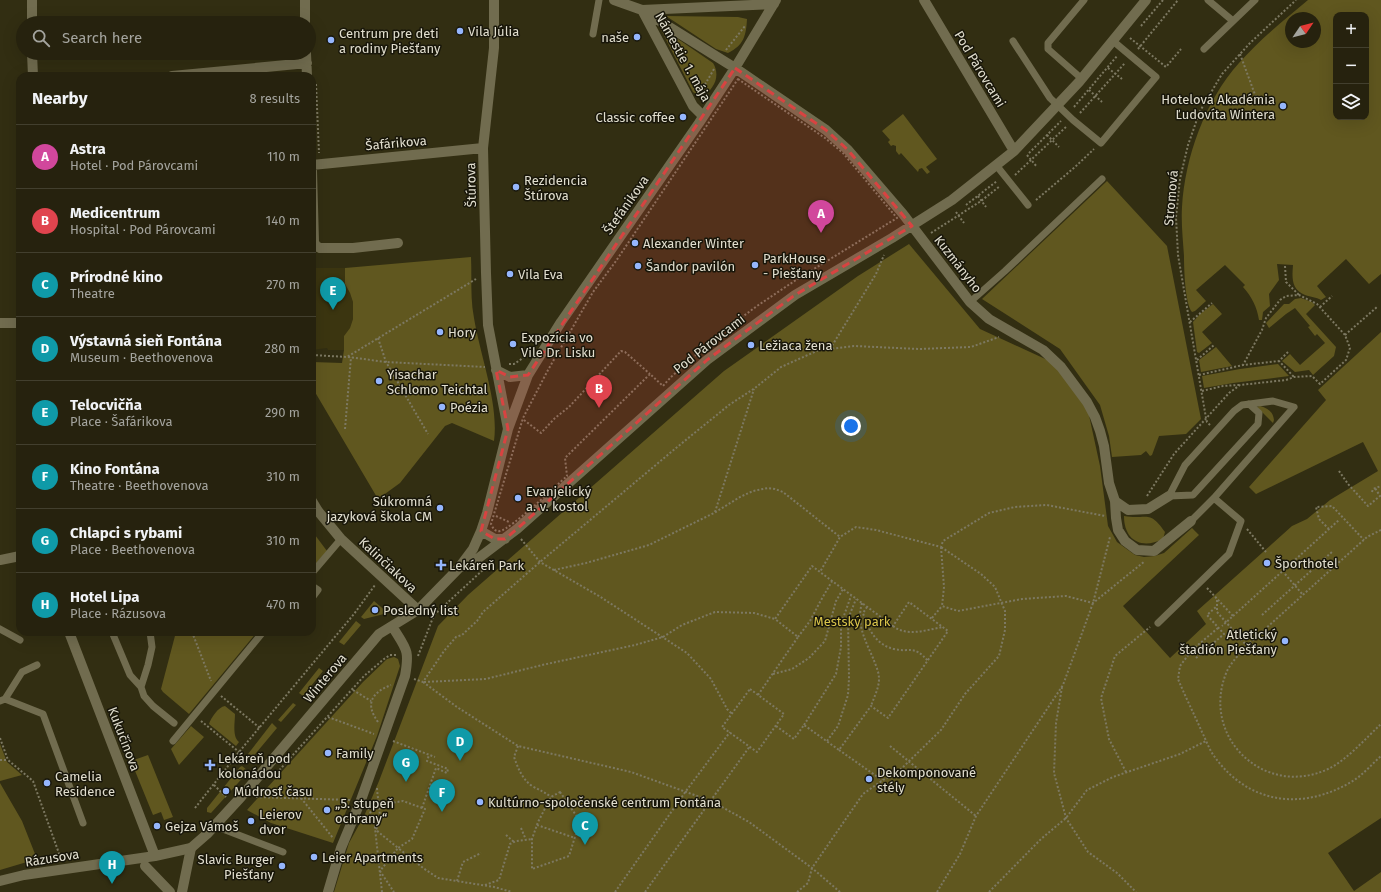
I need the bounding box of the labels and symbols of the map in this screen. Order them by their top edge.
street label: Námestie 1. mája [652,10,714,104]
north arrow [1285,12,1321,48]
place label: Vila Júlia [468,24,519,39]
place label: Centrum pre deti a rodiny Piešťany [339,26,441,56]
marker: Vila Júlia [455,26,465,36]
street label: Pod Párovcami [951,28,1009,110]
place label: naše [601,30,629,45]
marker: naše [632,32,642,42]
marker: Centrum pre deti a rodiny Piešťany [326,35,336,45]
place label: Hotelová Akadémia Ľudovíta Wintera [1161,92,1275,122]
marker: Hotelová Akadémia Ľudovíta Wintera [1278,101,1288,111]
place label: Classic coffee [596,110,675,125]
marker: Classic coffee [678,112,688,122]
street label: Šafárikova [365,132,427,153]
street label: Štúrova [462,162,479,208]
street label: Stromová [1161,169,1181,227]
street label: Štefánikova [599,172,652,237]
place label: Rezidencia Štúrova [524,173,587,203]
marker: Rezidencia Štúrova [511,182,521,192]
pin: A [808,200,834,233]
street label: Kuzmányho [931,233,985,295]
place label: Alexander Winter [643,236,744,251]
marker: Alexander Winter [630,238,640,248]
place label: ParkHouse - Piešťany [763,251,826,281]
place label: Šandor pavilón [646,258,735,274]
marker: ParkHouse - Piešťany [750,260,760,270]
marker: Šandor pavilón [633,261,643,271]
place label: Vila Eva [518,267,563,282]
marker: Vila Eva [505,269,515,279]
pin: E [320,277,346,310]
street label: Pod Párovcami [670,312,748,376]
place label: Hory [448,325,476,340]
marker: Hory [435,327,445,337]
place label: Expozícia vo Vile Dr. Lisku [521,330,595,360]
place label: Ležiaca žena [759,338,833,353]
marker: Expozícia vo Vile Dr. Lisku [508,339,518,349]
marker: Ležiaca žena [746,340,756,350]
place label: Yisachar Schlomo Teichtal [387,367,488,397]
pin: B [586,375,612,408]
marker: Yisachar Schlomo Teichtal [374,376,384,386]
place label: Poézia [450,400,488,415]
marker: Poézia [437,402,447,412]
your location [841,416,861,436]
place label: Evanjelický a. v. kostol [526,484,592,514]
marker: Evanjelický a. v. kostol [513,493,523,503]
place label: Súkromná jazyková škola CM [326,494,432,524]
marker: Súkromná jazyková škola CM [435,503,445,513]
street label: Kalinčiakova [356,534,420,596]
place label: Športhotel [1275,555,1338,571]
place label: Lekáreň Park [449,558,524,573]
marker: Športhotel [1262,558,1272,568]
marker: Lekáreň Park [436,560,446,570]
place label: Posledný list [383,603,458,618]
marker: Posledný list [370,605,380,615]
park label: Mestský park [814,614,891,629]
place label: Atletický štadión Piešťany [1179,627,1278,657]
marker: Atletický štadión Piešťany [1280,636,1290,646]
street label: Winterova [300,651,350,705]
street label: Kukučínova [105,705,143,773]
pin: D [447,728,473,761]
place label: Family [336,746,374,761]
marker: Family [323,748,333,758]
pin: G [393,749,419,782]
place label: Lekáreň pod kolonádou [218,751,291,781]
marker: Lekáreň pod kolonádou [205,760,215,770]
place label: Dekomponované stély [877,765,976,795]
place label: Camelia Residence [55,769,115,799]
marker: Dekomponované stély [864,774,874,784]
marker: Camelia Residence [42,778,52,788]
pin: F [429,779,455,812]
place label: Múdrosť času [234,784,313,799]
marker: Múdrosť času [221,786,231,796]
place label: Kultúrno-spoločenské centrum Fontána [488,795,721,810]
place label: „5. stupeň ochrany“ [335,796,394,826]
marker: Kultúrno-spoločenské centrum Fontána [475,797,485,807]
marker: „5. stupeň ochrany“ [322,805,332,815]
place label: Leierov dvor [259,807,302,837]
pin: C [572,812,598,845]
marker: Leierov dvor [246,816,256,826]
place label: Gejza Vámoš [165,819,239,834]
marker: Gejza Vámoš [152,821,162,831]
street label: Rázusova [24,846,80,870]
place label: Leier Apartments [322,850,423,865]
pin: H [99,851,125,884]
place label: Slavic Burger Piešťany [198,852,275,882]
marker: Leier Apartments [309,852,319,862]
marker: Slavic Burger Piešťany [277,861,287,871]

